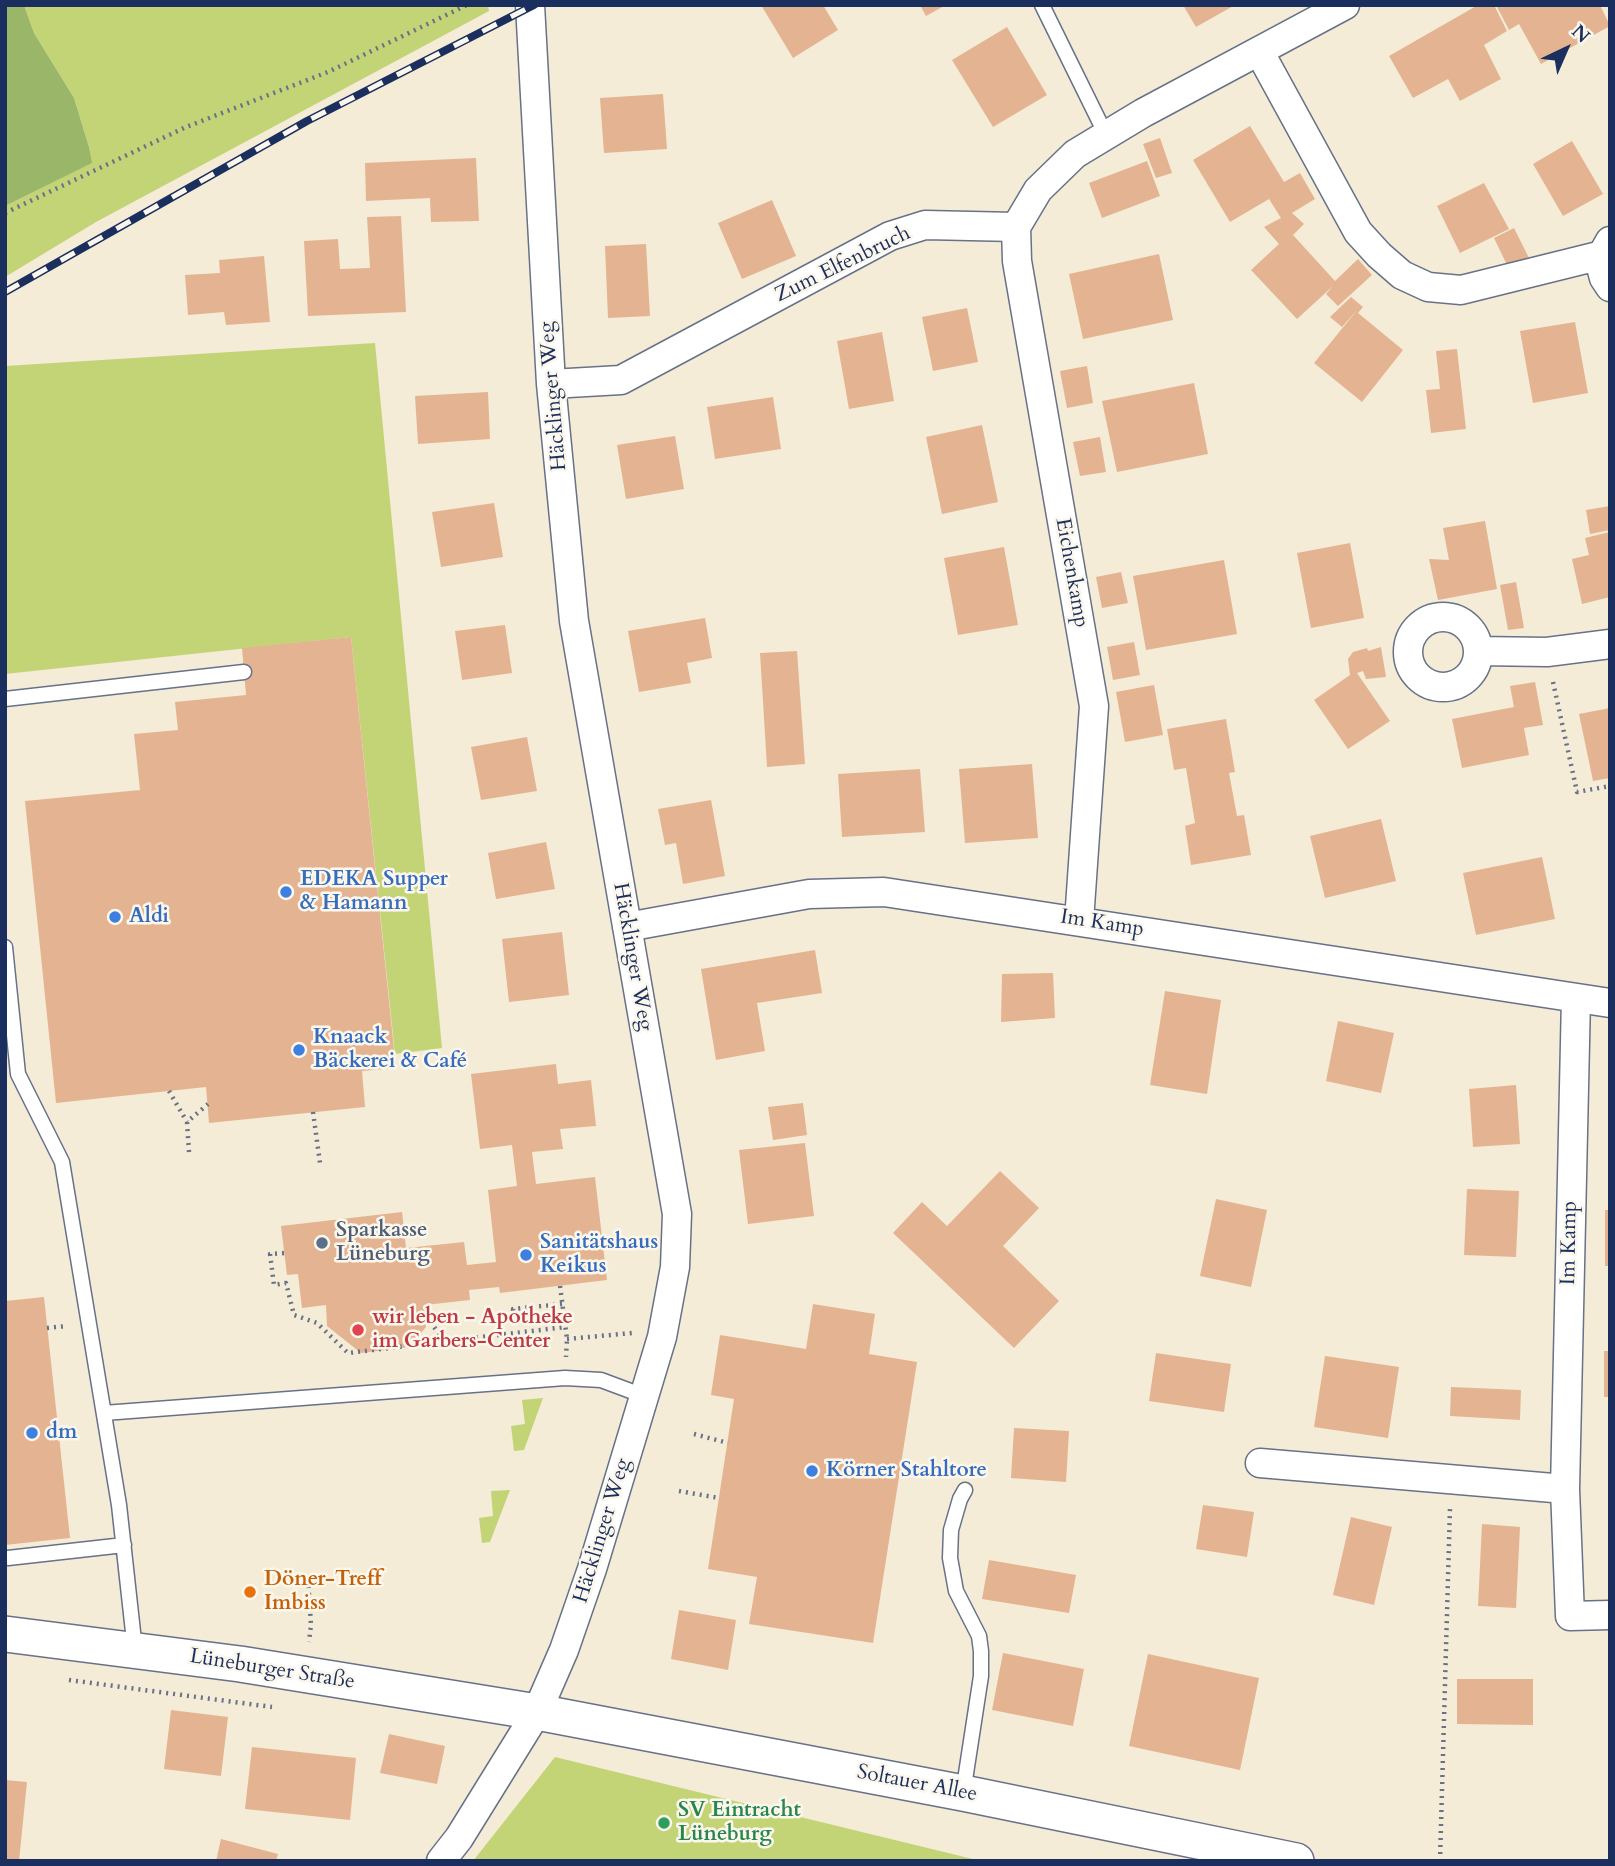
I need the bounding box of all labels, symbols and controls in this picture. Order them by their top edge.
north arrow [1531,14,1601,84]
text: N [1566,19,1596,49]
street label: Zum Elfenbruch [771,221,915,309]
street label: Häcklinger Weg [535,320,573,472]
street label: Eichenkamp [1049,516,1093,630]
place label: EDEKA Supper & Hamann [300,867,448,917]
street label: Häcklinger Weg [607,881,657,1033]
marker: EDEKA Supper & Hamann [278,884,294,900]
place label: Aldi [129,904,169,930]
street label: Im Kamp [1058,905,1146,943]
marker: Aldi [107,909,123,925]
place label: Knaack Bäckerei & Café [313,1025,467,1075]
marker: Knaack Bäckerei & Café [291,1042,307,1058]
street label: Im Kamp [1557,1201,1583,1285]
place label: Sparkasse Lüneburg [336,1218,430,1268]
place label: Sanitätshaus Keikus [540,1230,658,1280]
marker: Sparkasse Lüneburg [314,1235,330,1251]
marker: Sanitätshaus Keikus [518,1247,534,1263]
place label: wir leben - Apotheke im Garbers-Center [372,1305,573,1355]
marker: wir leben - Apotheke im Garbers-Center [350,1322,366,1338]
place label: dm [46,1420,77,1446]
marker: dm [24,1425,40,1441]
street label: Häcklinger Weg [569,1456,637,1606]
place label: Körner Stahltore [826,1458,987,1484]
marker: Körner Stahltore [804,1463,820,1479]
place label: Döner-Treff Imbiss [264,1567,381,1617]
marker: Döner-Treff Imbiss [242,1584,258,1600]
street label: Lüneburger Straße [188,1645,356,1695]
street label: Soltauer Allee [855,1760,979,1808]
place label: SV Eintracht Lüneburg [678,1798,801,1848]
marker: SV Eintracht Lüneburg [656,1815,672,1831]

